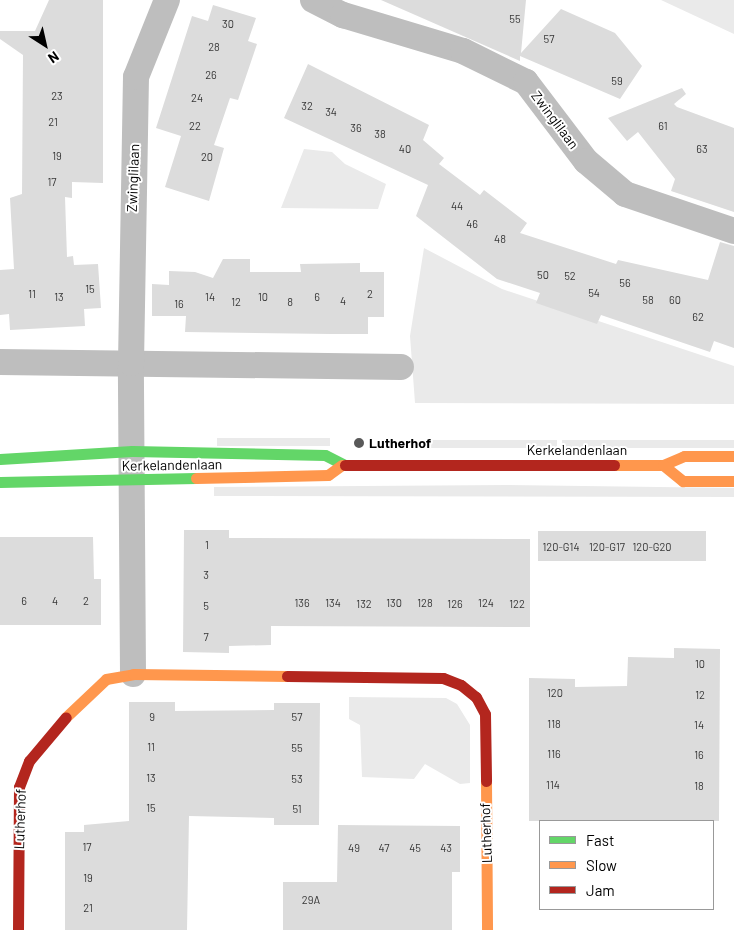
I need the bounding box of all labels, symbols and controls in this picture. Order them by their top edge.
house number: 55 [509,12,521,26]
house number: 30 [222,17,234,31]
north arrow [20,20,70,70]
house number: 57 [544,32,554,46]
house number: 28 [208,40,220,54]
text: N [45,48,63,67]
house number: 26 [205,68,217,82]
house number: 59 [611,74,623,88]
street label: Zwinglilaan [528,88,582,152]
house number: 23 [51,89,63,103]
house number: 24 [191,91,203,105]
house number: 32 [301,99,313,113]
house number: 34 [325,105,337,119]
house number: 21 [48,115,58,129]
house number: 22 [189,119,201,133]
house number: 61 [658,119,668,133]
house number: 36 [350,121,362,135]
house number: 38 [374,127,386,141]
house number: 40 [399,142,411,156]
house number: 63 [696,142,708,156]
street label: Zwinglilaan [123,144,143,212]
house number: 19 [52,149,62,163]
house number: 20 [201,150,213,164]
house number: 17 [47,175,57,189]
house number: 44 [451,199,463,213]
house number: 46 [466,217,478,231]
house number: 48 [494,232,506,246]
house number: 50 [537,268,549,282]
house number: 52 [564,269,576,283]
house number: 56 [619,276,631,290]
house number: 15 [85,282,95,296]
house number: 54 [588,286,600,300]
house number: 11 [28,287,36,301]
house number: 2 [367,287,373,301]
house number: 13 [54,290,64,304]
house number: 14 [205,290,215,304]
house number: 10 [258,290,268,304]
house number: 6 [314,290,320,304]
house number: 58 [642,293,654,307]
house number: 60 [669,293,681,307]
house number: 4 [340,294,346,308]
house number: 12 [231,295,241,309]
house number: 8 [287,295,293,309]
house number: 16 [174,297,184,311]
house number: 62 [692,310,704,324]
place label: Lutherhof [369,435,431,451]
marker: Lutherhof [353,437,365,449]
street label: Kerkelandenlaan [527,442,627,458]
street label: Kerkelandenlaan [122,456,222,474]
house number: 1 [205,538,209,552]
house number: 120-G14 [543,540,579,554]
house number: 120-G17 [589,540,625,554]
house number: 120-G20 [632,540,672,554]
house number: 3 [203,568,209,582]
house number: 6 [21,594,27,608]
house number: 4 [52,594,58,608]
house number: 2 [83,594,89,608]
house number: 136 [294,596,310,610]
house number: 134 [325,596,341,610]
house number: 130 [386,596,402,610]
house number: 128 [417,596,433,610]
house number: 124 [478,596,494,610]
house number: 132 [356,597,372,611]
house number: 126 [447,597,463,611]
house number: 122 [509,597,525,611]
house number: 5 [203,599,209,613]
house number: 7 [203,630,209,644]
house number: 10 [695,657,705,671]
house number: 120 [547,686,563,700]
house number: 12 [695,688,705,702]
house number: 9 [149,710,155,724]
house number: 57 [292,710,302,724]
house number: 118 [547,717,561,731]
house number: 14 [694,718,704,732]
house number: 11 [147,740,155,754]
house number: 55 [291,741,303,755]
house number: 116 [547,747,561,761]
house number: 16 [694,748,704,762]
house number: 13 [146,771,156,785]
house number: 53 [291,772,303,786]
house number: 114 [546,778,560,792]
house number: 18 [694,779,704,793]
street label: Lutherhof [11,788,29,850]
house number: 15 [146,801,156,815]
house number: 51 [292,802,302,816]
street label: Lutherhof [477,802,495,864]
legend [539,820,714,910]
text: Fast [586,831,614,849]
house number: 17 [82,840,92,854]
house number: 49 [348,841,360,855]
house number: 47 [379,841,389,855]
house number: 45 [409,841,421,855]
house number: 43 [440,841,452,855]
text: Slow [586,856,617,874]
house number: 19 [83,871,93,885]
text: Jam [586,881,615,899]
house number: 29A [302,893,320,907]
house number: 21 [83,901,93,915]

